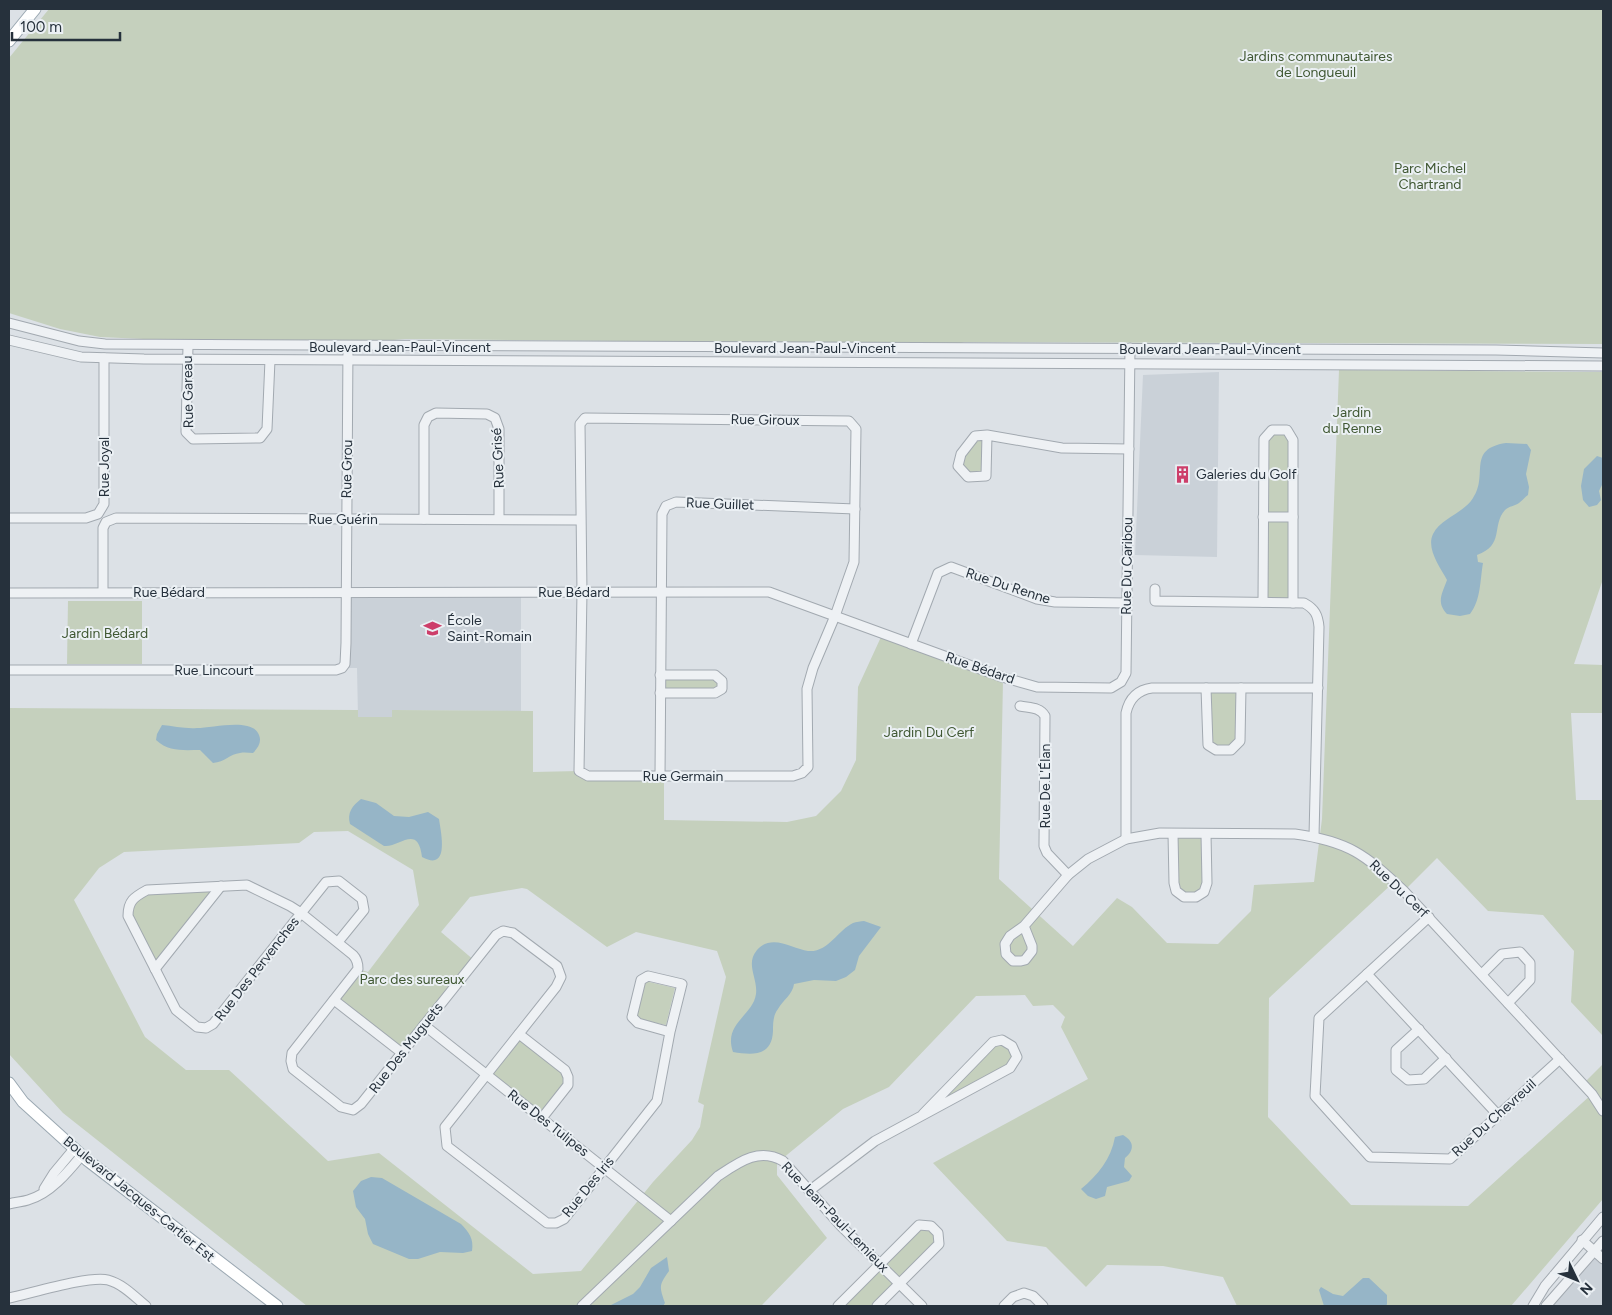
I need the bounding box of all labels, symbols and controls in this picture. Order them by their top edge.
scale bar [12,10,120,42]
text: 100 m [20,18,62,36]
park label: Jardins communautaires de Longueuil [1240,48,1392,81]
park label: Parc Michel Chartrand [1394,160,1466,193]
street label: Boulevard Jean-Paul-Vincent [309,339,491,356]
street label: Boulevard Jean-Paul-Vincent [714,340,896,357]
street label: Boulevard Jean-Paul-Vincent [1119,341,1301,358]
street label: Rue Gareau [179,355,197,429]
park label: Jardin du Renne [1322,404,1382,437]
street label: Rue Giroux [730,411,800,429]
street label: Rue Grisé [488,427,508,489]
street label: Rue Joyal [96,437,113,497]
street label: Rue Grou [338,439,356,499]
building icon: Galeries du Golf [1172,464,1192,484]
place label: Galeries du Golf [1196,466,1297,483]
street label: Rue Guillet [685,494,755,514]
street label: Rue Guérin [308,511,378,528]
street label: Rue Du Caribou [1118,517,1136,615]
street label: Rue Du Renne [963,564,1053,608]
street label: Rue Bédard [133,584,205,601]
street label: Rue Bédard [538,584,610,601]
place label: École Saint-Romain [447,612,532,645]
school or university icon: École Saint-Romain [423,618,443,638]
park label: Jardin Bédard [62,625,148,642]
street label: Rue Bédard [943,648,1017,688]
street label: Rue Lincourt [174,662,254,679]
park label: Jardin Du Cerf [884,724,975,741]
street label: Rue De L'Élan [1037,743,1054,828]
street label: Rue Germain [643,768,724,785]
street label: Rue Du Cerf [1366,856,1433,922]
street label: Rue Des Pervenches [211,914,303,1024]
park label: Parc des sureaux [359,971,465,988]
street label: Rue Des Muguets [365,999,447,1097]
street label: Rue Du Chevreuil [1448,1076,1540,1160]
street label: Rue Des Tulipes [504,1086,592,1160]
street label: Boulevard Jacques-Cartier Est [60,1133,218,1265]
street label: Rue Des Iris [558,1153,618,1221]
street label: Rue Jean-Paul-Lemieux [778,1158,893,1276]
north arrow [1552,1255,1602,1305]
text: N [1576,1279,1596,1298]

